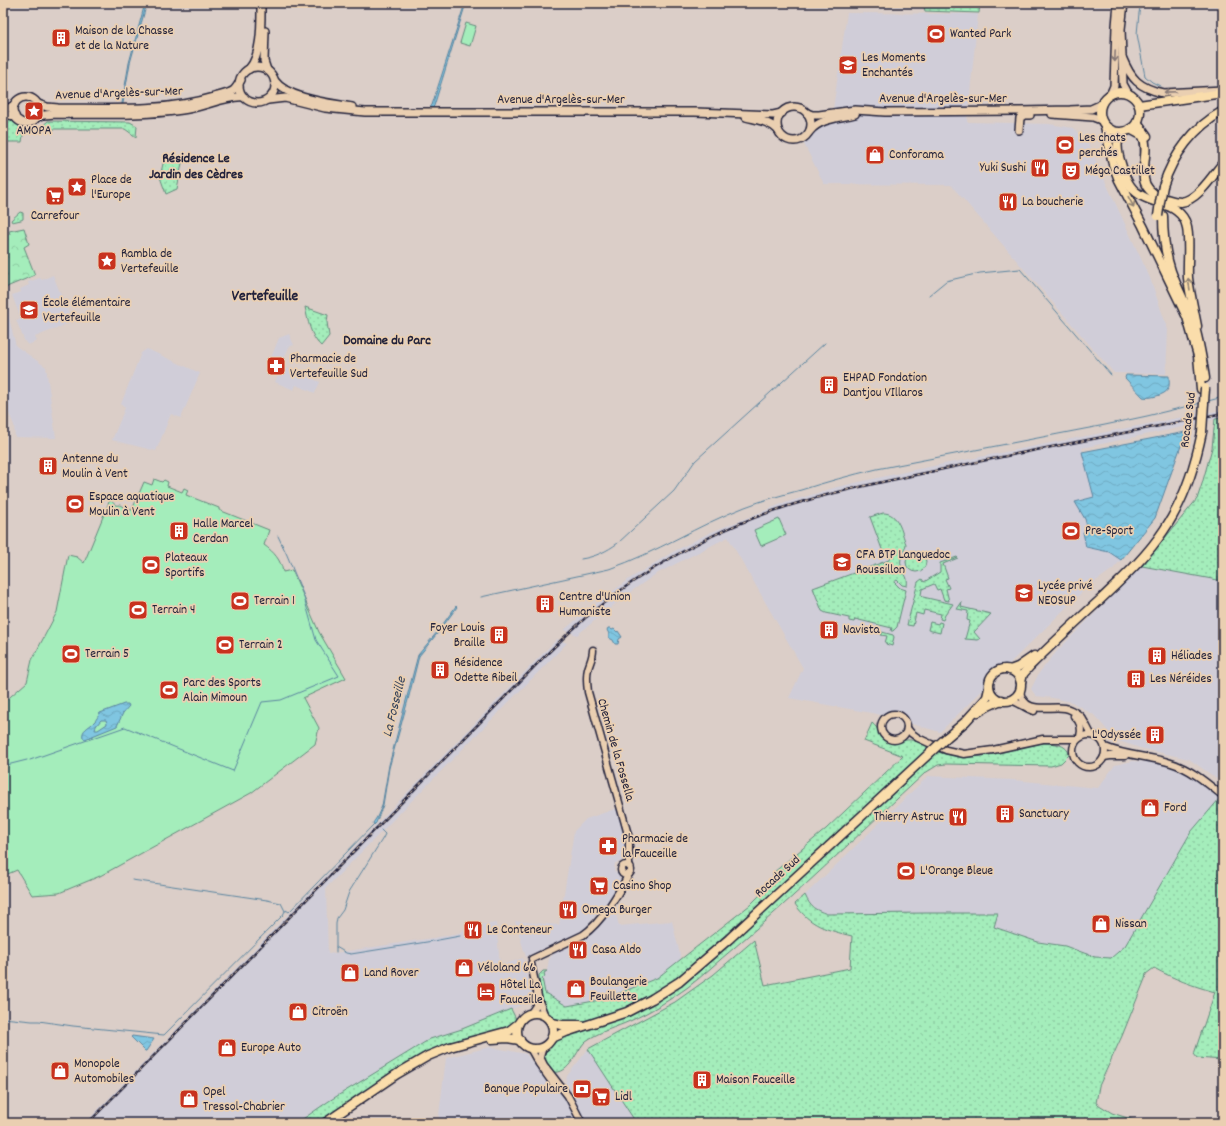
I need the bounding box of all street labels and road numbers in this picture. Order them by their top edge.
street label: Avenue d'Argelès-sur-Mer [55,82,183,106]
street label: Avenue d'Argelès-sur-Mer [879,90,1007,109]
street label: Avenue d'Argelès-sur-Mer [497,91,625,110]
street label: Rocade Sud [1176,391,1202,449]
street label: Chemin de la Fossella [591,696,639,804]
street label: Rocade Sud [751,851,805,903]

